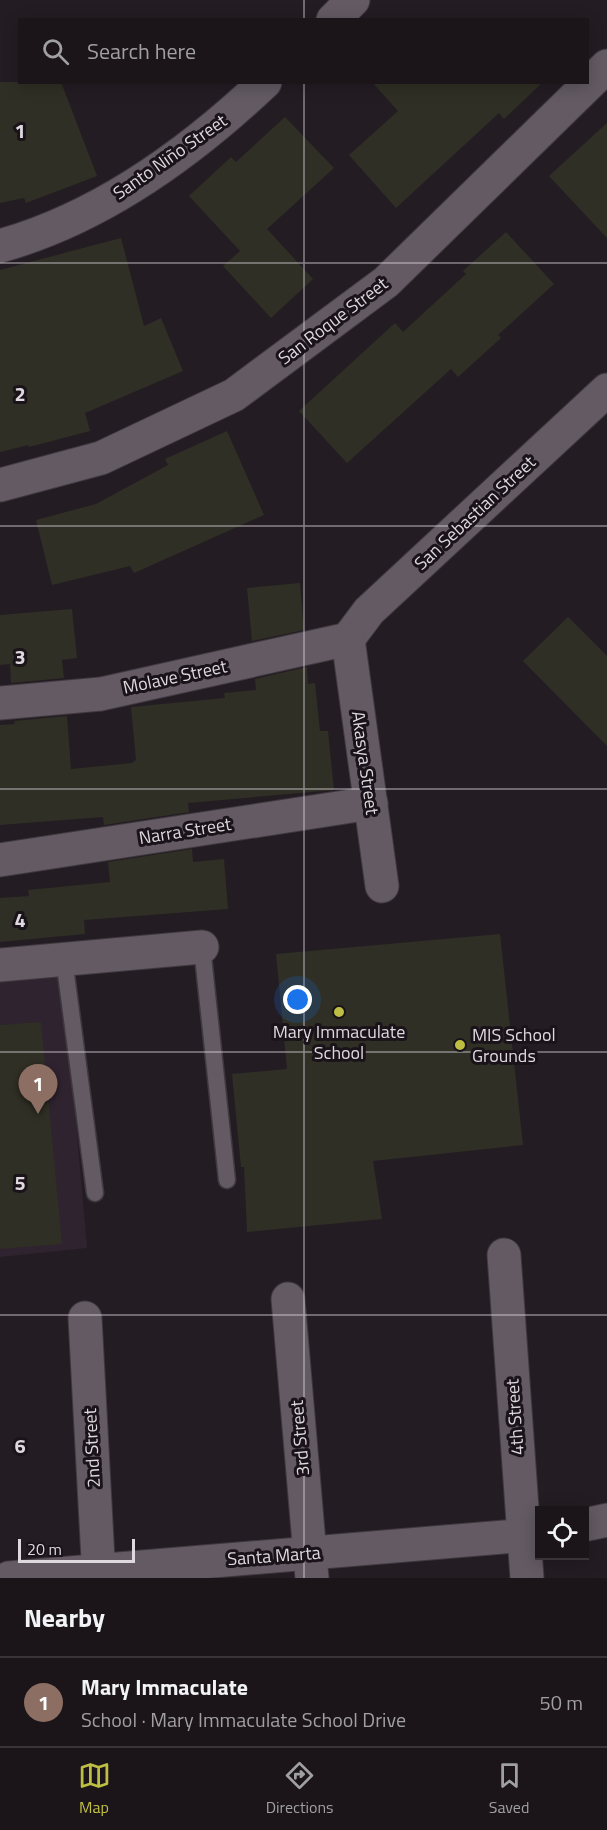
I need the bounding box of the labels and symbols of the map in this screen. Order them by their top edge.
street label: Santo Niño Street [107,107,233,206]
text: 1 [14,115,26,146]
street label: San Roque Street [272,270,394,371]
text: 2 [14,378,26,409]
street label: San Sebastian Street [408,449,542,576]
text: 3 [14,641,26,672]
street label: Molave Street [120,652,230,701]
street label: Akasya Street [345,709,386,817]
street label: Narra Street [137,810,234,851]
text: 4 [14,904,26,935]
your location [283,985,312,1014]
marker: Mary Immaculate School [332,1005,346,1019]
place label: Mary Immaculate School [273,1018,405,1066]
place label: MIS School Grounds [472,1021,556,1069]
marker: MIS School Grounds [453,1038,467,1052]
pin: 1 [18,1064,57,1114]
text: 5 [14,1167,26,1198]
street label: 4th Street [498,1377,531,1456]
street label: 3rd Street [283,1398,316,1477]
street label: 2nd Street [76,1407,107,1488]
text: 6 [14,1430,26,1461]
scale bar [18,1536,135,1564]
street label: Santa Marta [226,1539,321,1572]

